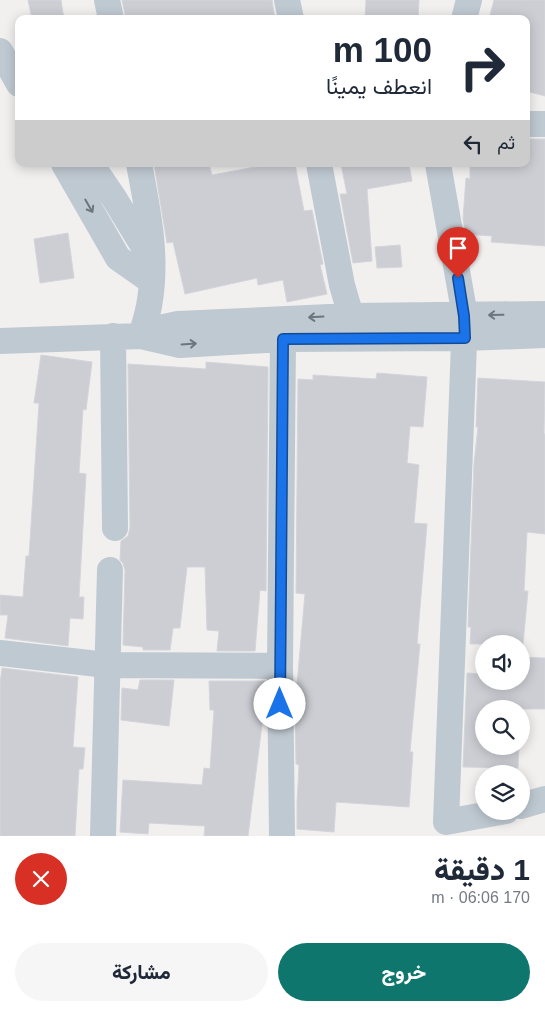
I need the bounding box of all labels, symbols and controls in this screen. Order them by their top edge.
text: 100 m [333,30,432,69]
icon: right [450,35,515,100]
text: انعطف يمينًا [326,74,432,99]
icon: left [459,130,487,158]
text: ثم [497,132,515,153]
one-way arrow [84,198,94,213]
pin [437,227,479,278]
icon: arrive [444,234,472,262]
one-way arrow [489,310,505,320]
one-way arrow [309,313,325,322]
one-way arrow [180,340,196,349]
map controls [475,635,530,820]
button: sound [475,635,530,690]
position arrow [253,677,305,729]
button: search [475,700,530,755]
button: layers [475,765,530,820]
button: close [15,853,67,905]
text: 1 دقيقة [434,853,530,886]
text: 170 m · 06:06 [431,889,530,906]
button: مشاركة [15,943,268,1001]
button: خروج [278,943,530,1001]

